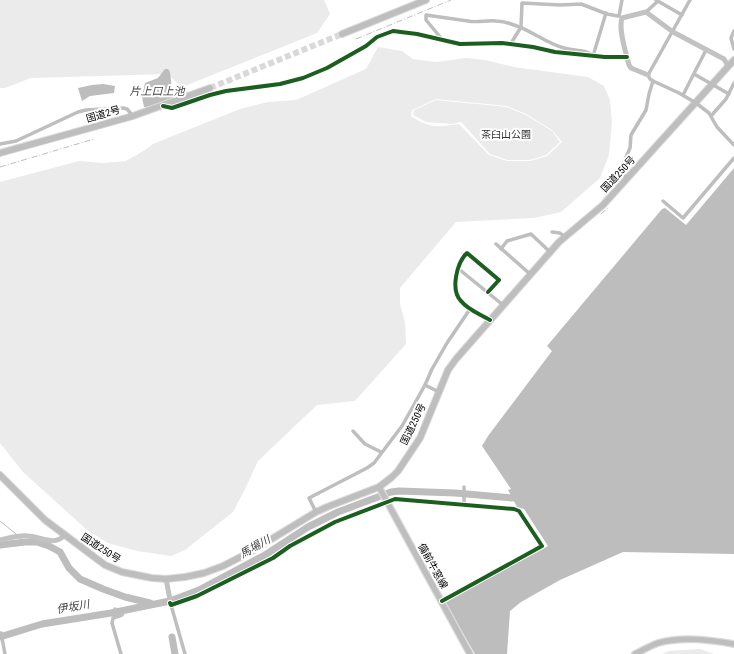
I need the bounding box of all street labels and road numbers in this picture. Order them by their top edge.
street label: 国道2号 [85,104,121,124]
street label: 国道250号 [599,154,637,194]
street label: 国道250号 [398,401,428,447]
street label: 国道250号 [79,531,123,565]
street label: 備前牛窓線 [416,541,450,591]

